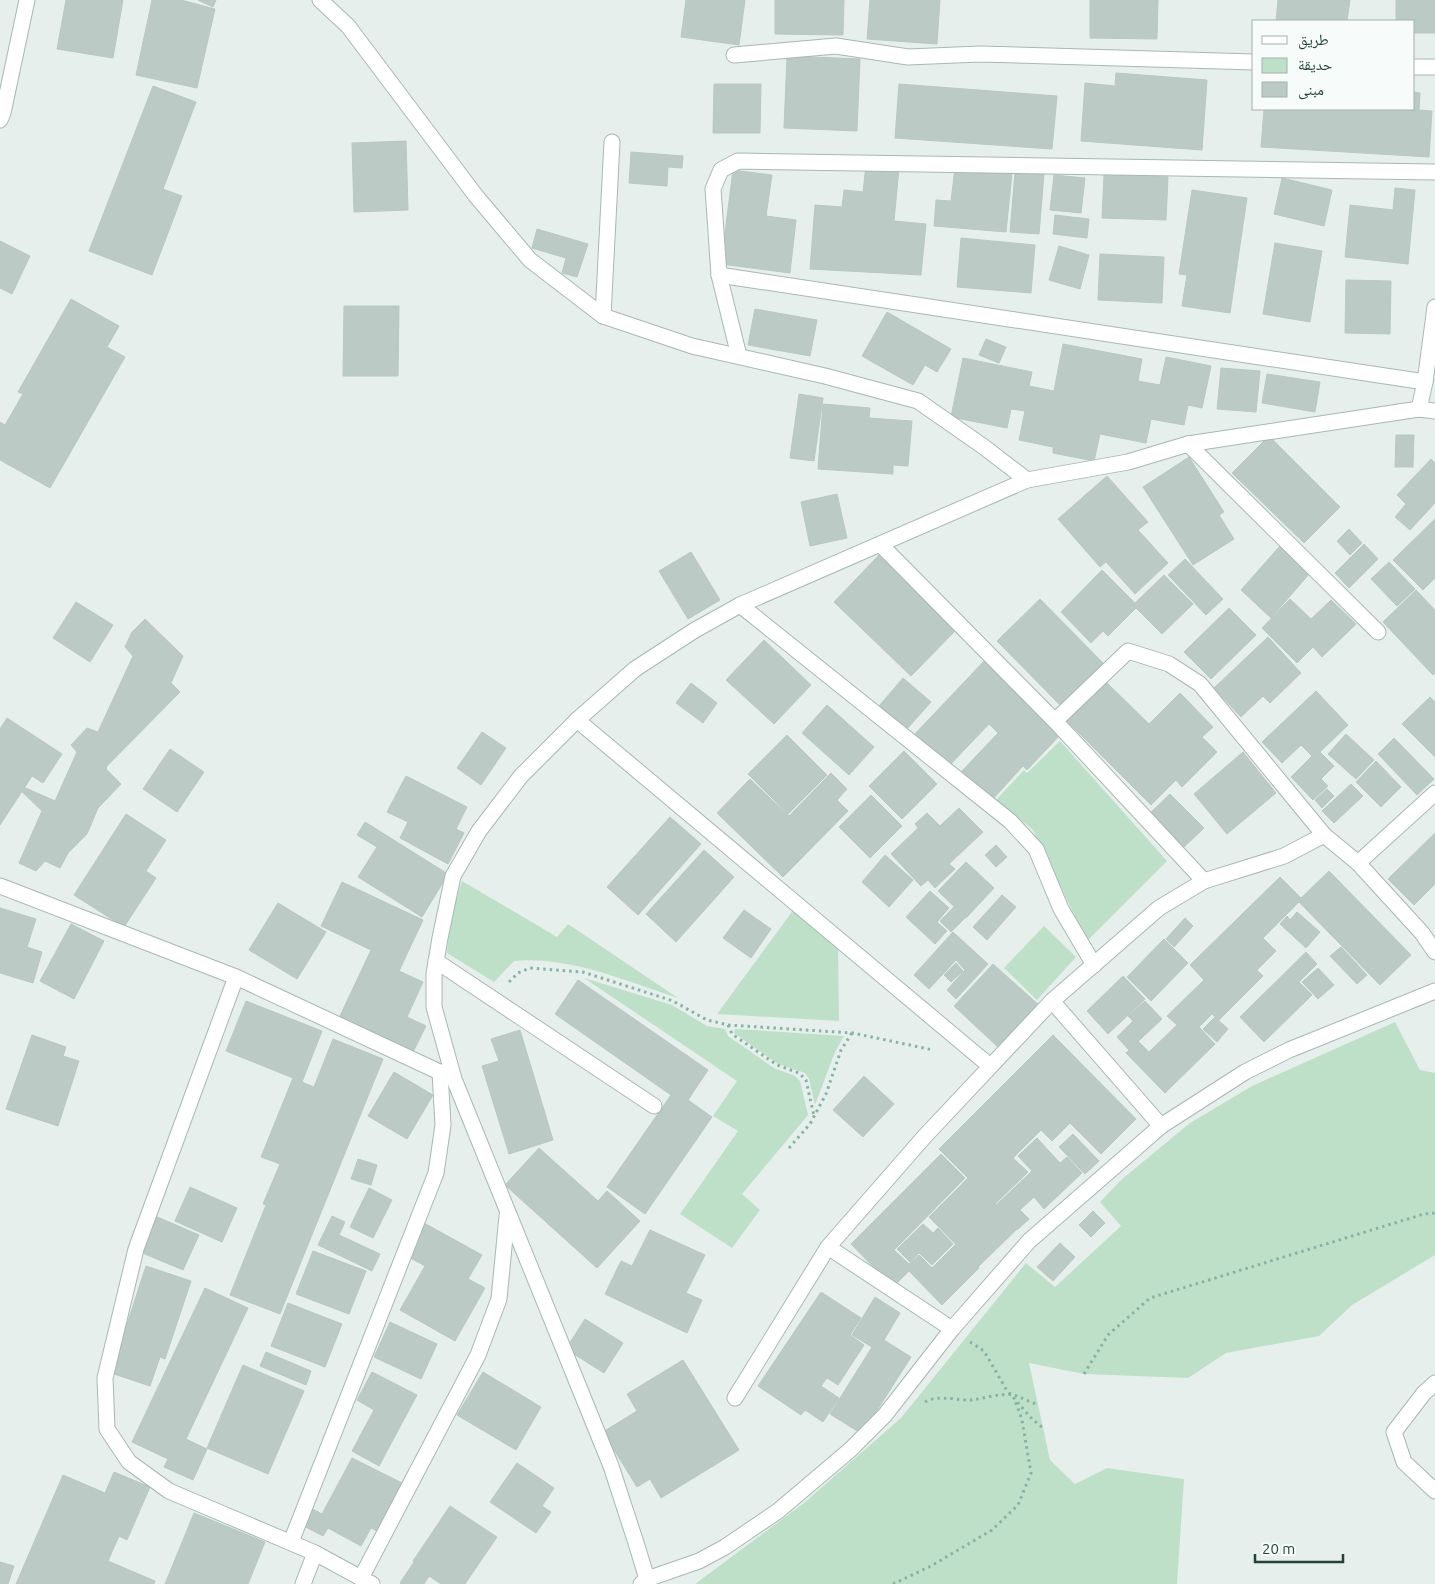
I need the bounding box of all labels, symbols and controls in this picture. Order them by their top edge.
legend [1252,20,1415,110]
text: طريق [1298,31,1329,50]
text: حديقة [1298,56,1333,73]
text: مبنى [1298,81,1324,100]
scale bar [1255,1532,1342,1564]
text: 20 m [1262,1540,1295,1557]

